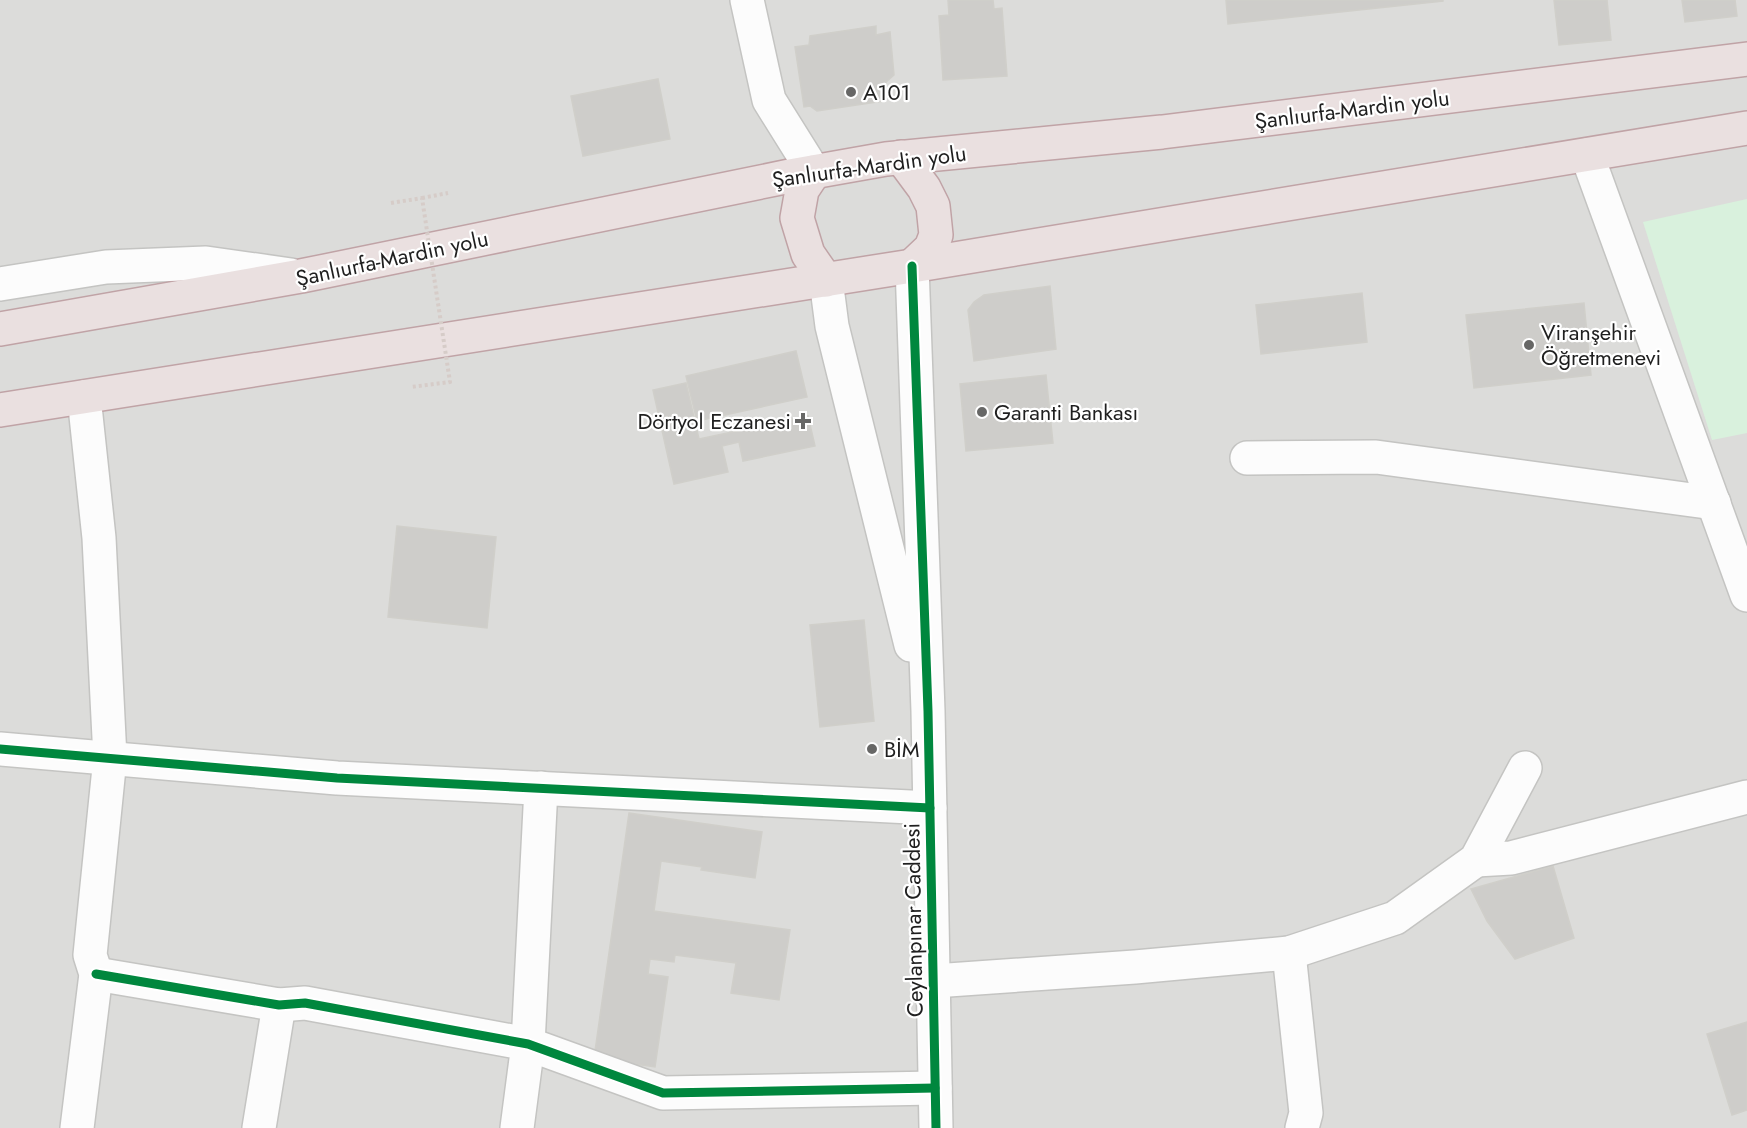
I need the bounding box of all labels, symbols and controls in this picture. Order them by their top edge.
place label: A101 [863,76,911,108]
street label: Şanlıurfa-Mardin yolu [1253,81,1451,137]
marker: A101 [844,85,858,99]
street label: Şanlıurfa-Mardin yolu [770,137,968,195]
street label: Şanlıurfa-Mardin yolu [293,222,491,294]
place label: Viranşehir Öğretmenevi [1541,316,1661,373]
marker: Viranşehir Öğretmenevi [1522,338,1536,352]
place label: Garanti Bankası [994,396,1138,428]
place label: Dörtyol Eczanesi [637,405,791,437]
marker: Garanti Bankası [975,405,989,419]
marker: Dörtyol Eczanesi [796,414,810,428]
place label: BİM [884,733,920,765]
marker: BİM [865,742,879,756]
street label: Ceylanpınar Caddesi [895,823,931,1017]

